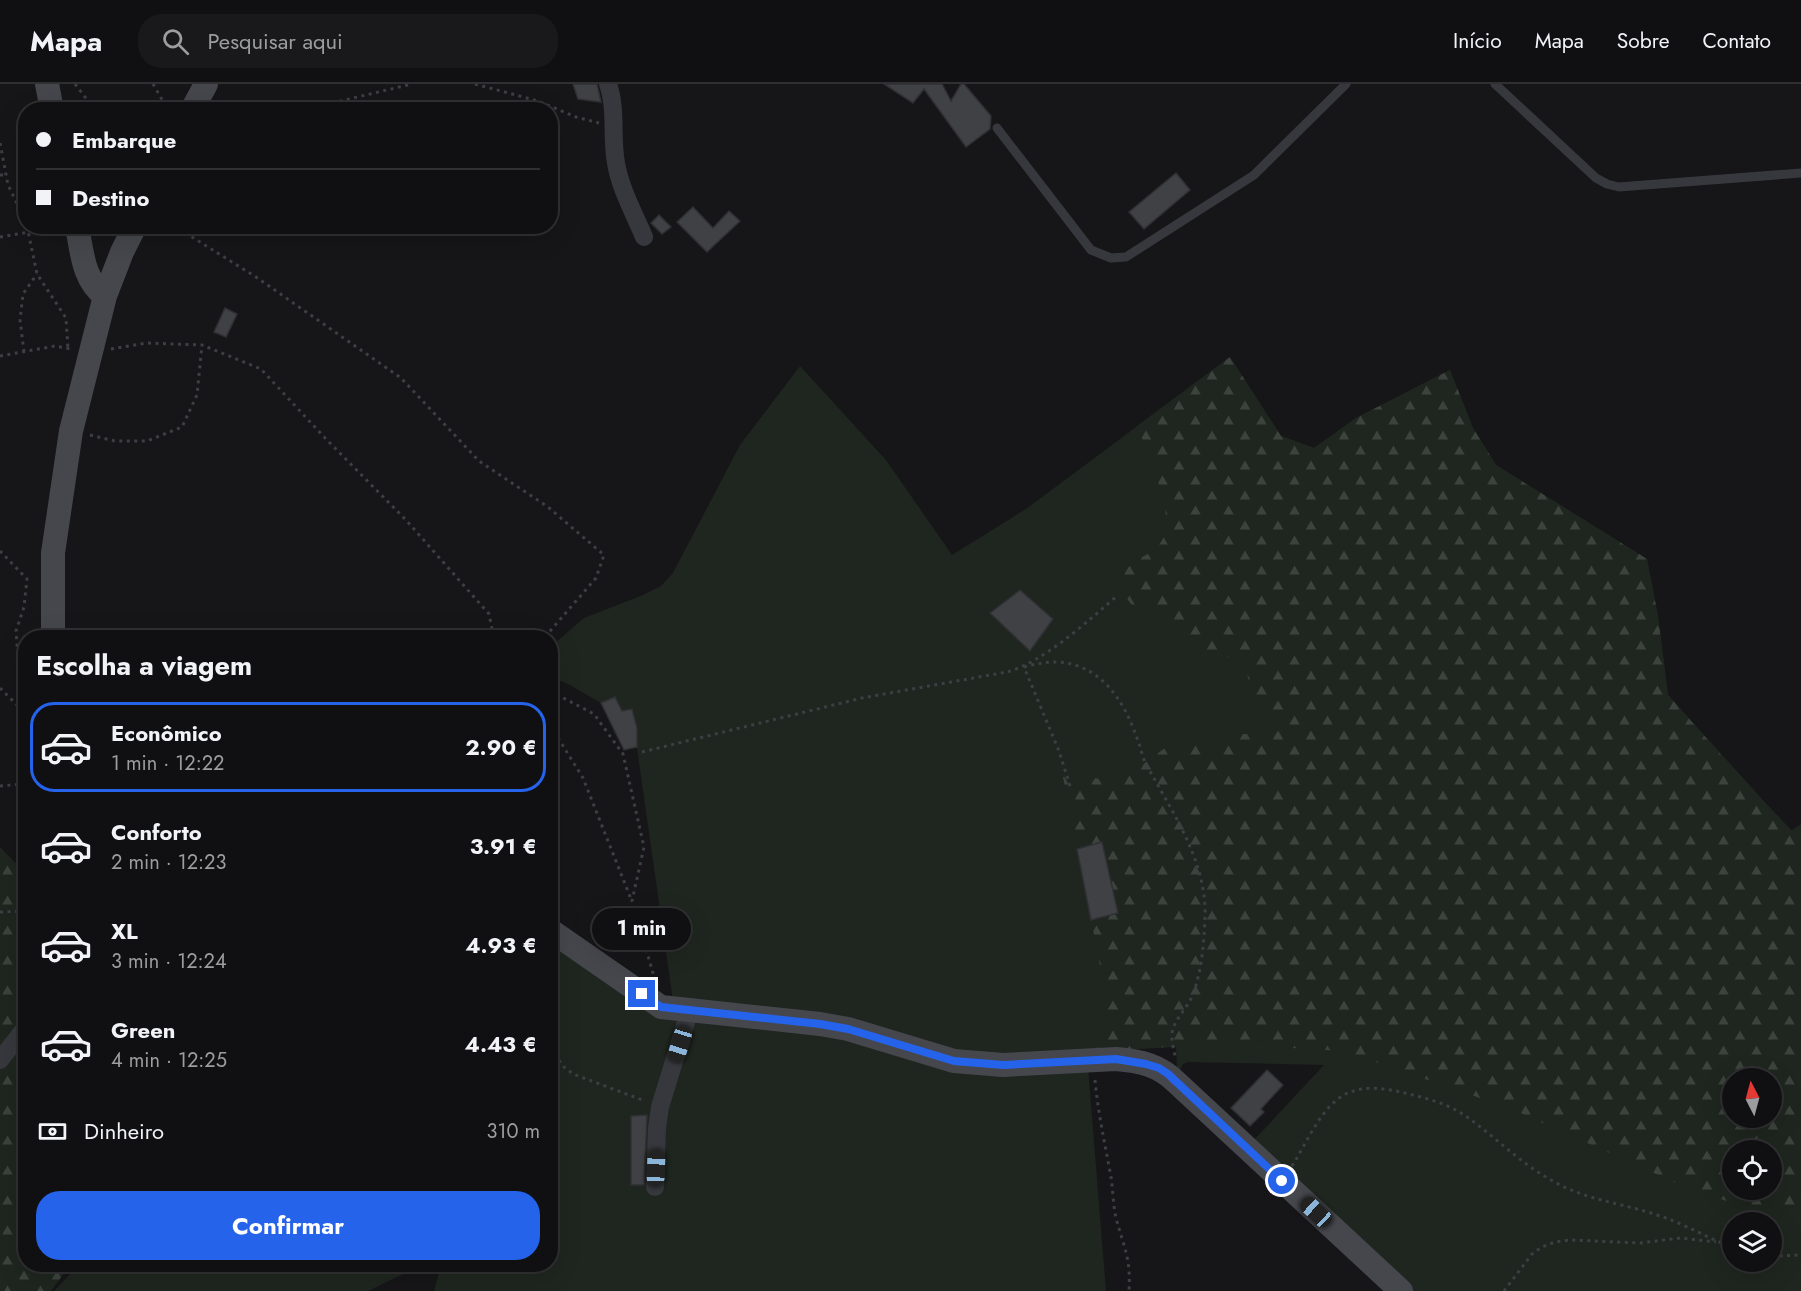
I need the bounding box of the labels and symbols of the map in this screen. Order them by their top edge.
callout: 1 min [592,907,692,949]
route end [628,980,655,1007]
car [666,1024,694,1064]
north arrow [1722,1068,1782,1128]
car [646,1150,666,1186]
route start [1268,1167,1295,1194]
car [1297,1193,1335,1231]

